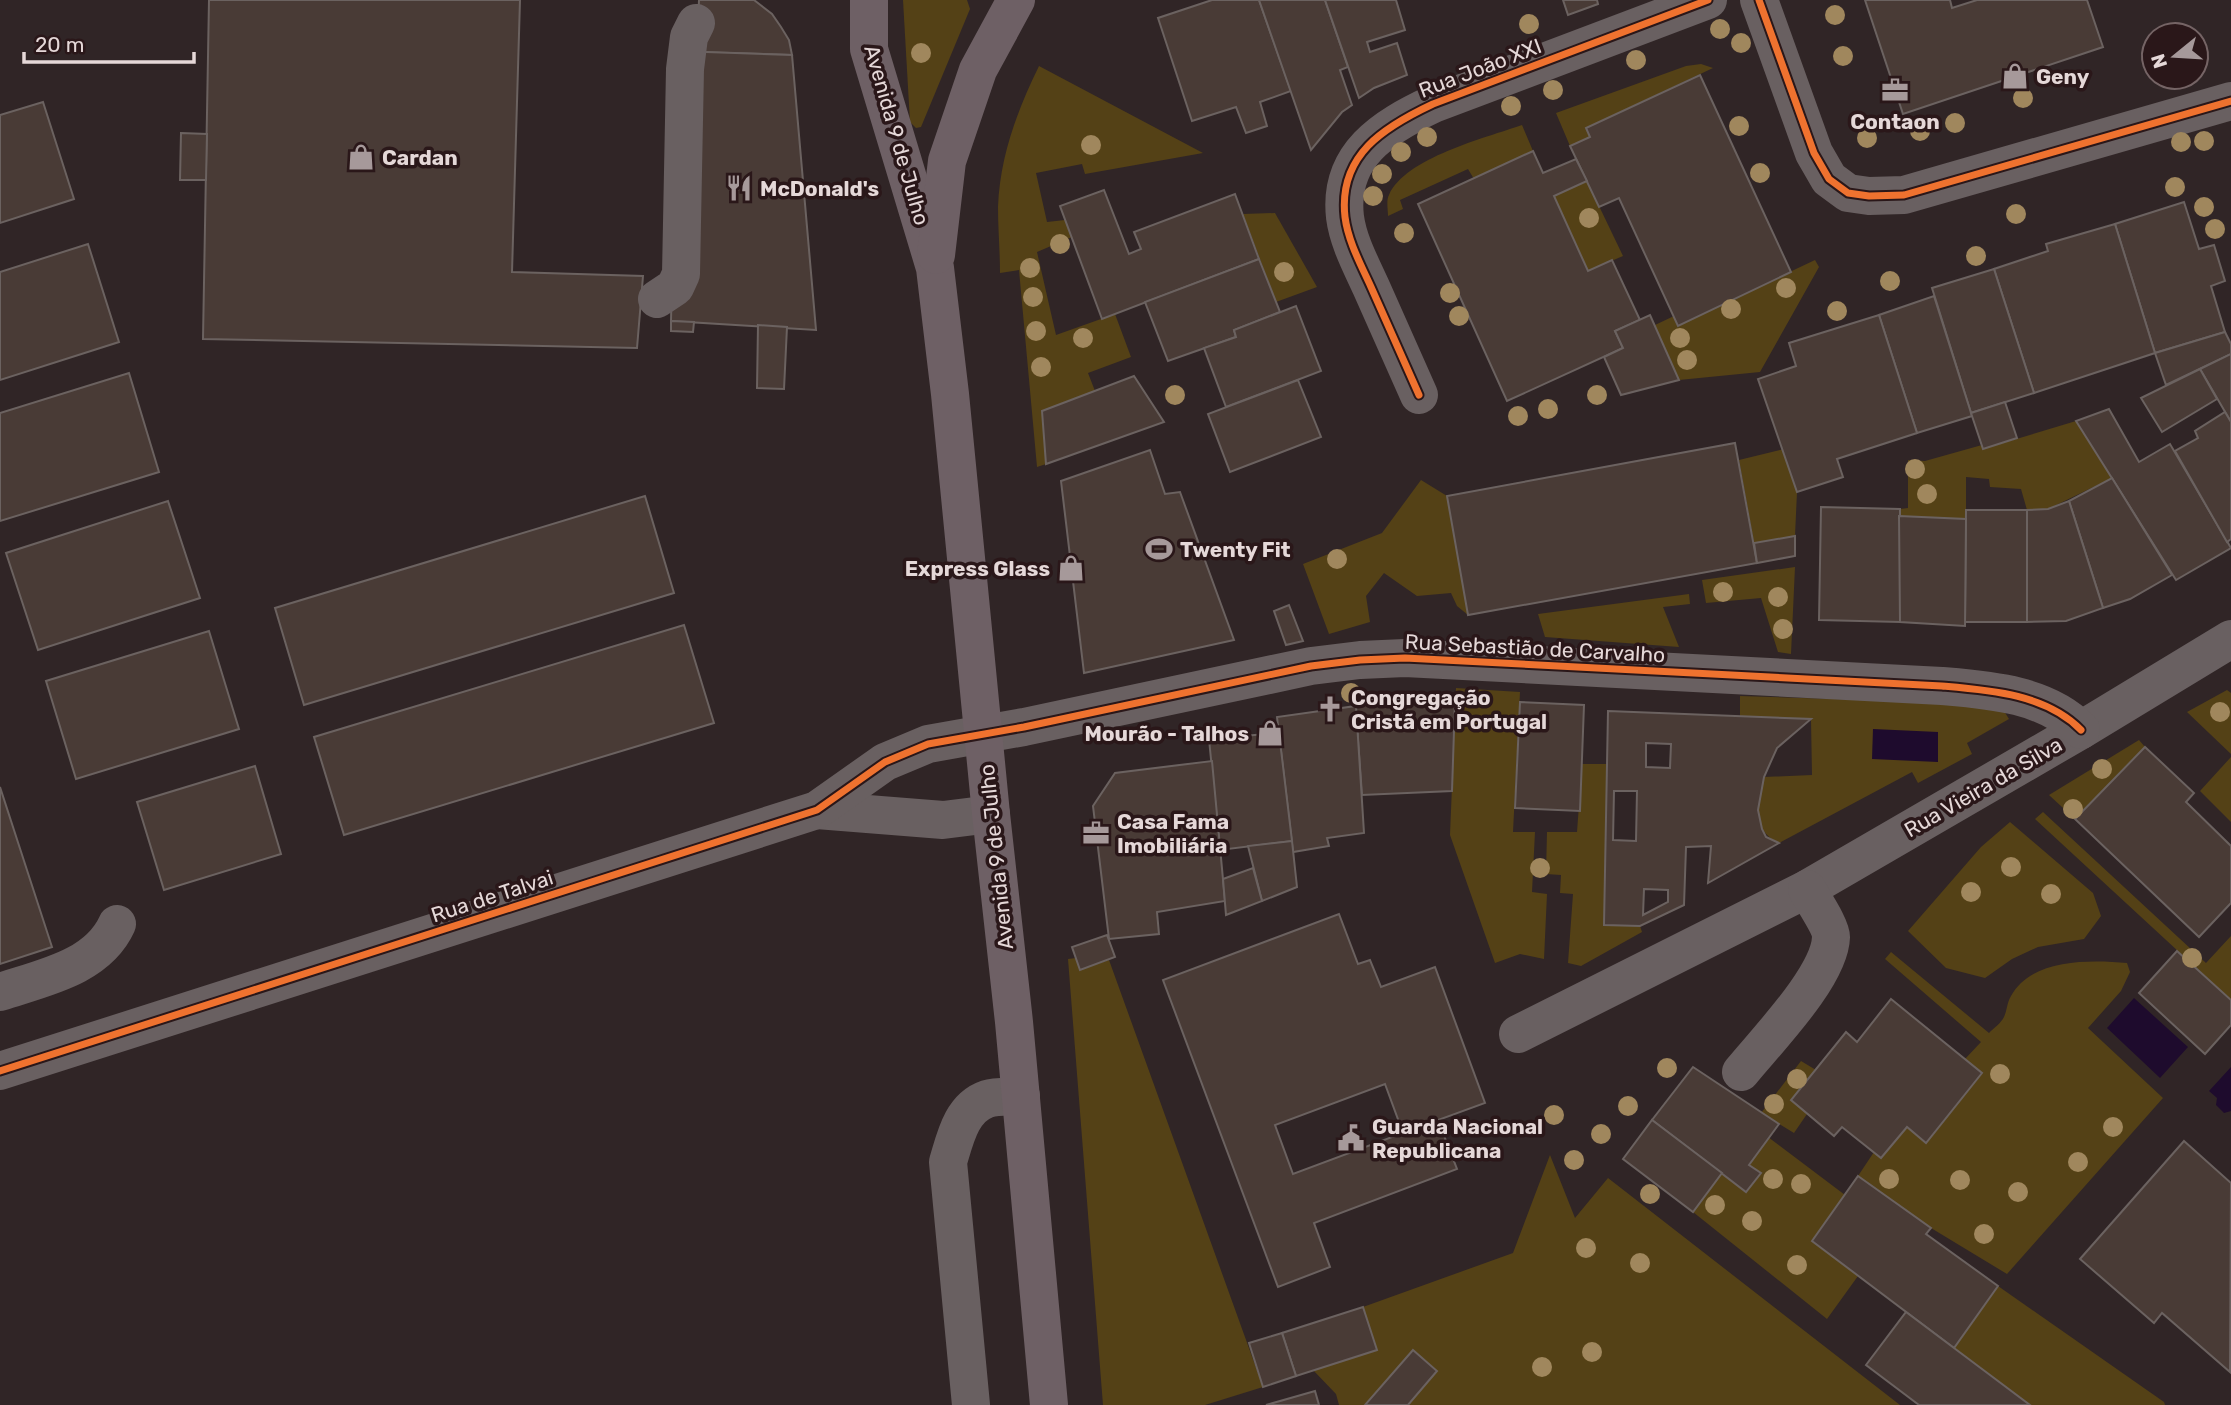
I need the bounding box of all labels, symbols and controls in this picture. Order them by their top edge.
scale bar [24,21,194,65]
north arrow [2140,21,2210,91]
text: 20 m [35,32,84,57]
street label: Rua João XXI [1415,33,1545,103]
street label: Avenida 9 de Julho [859,42,935,228]
text: N [2146,51,2172,71]
shop icon: Geny [2000,61,2030,91]
place label: Geny [2036,64,2090,89]
office icon: Contaon [1880,75,1910,105]
place label: Contaon [1850,109,1940,134]
shop icon: Cardan [346,142,376,172]
place label: Cardan [382,145,458,170]
restaurant icon: McDonald's [724,173,754,203]
place label: McDonald's [760,176,879,201]
sports icon: Twenty Fit [1144,534,1174,564]
place label: Twenty Fit [1180,537,1291,562]
shop icon: Express Glass [1056,553,1086,583]
place label: Express Glass [905,556,1050,581]
street label: Rua Sebastião de Carvalho [1404,629,1666,667]
place label: Congregação Cristã em Portugal [1351,685,1547,734]
church icon: Congregação Cristã em Portugal [1315,694,1345,724]
shop icon: Mourão - Talhos [1255,718,1285,748]
place label: Mourão - Talhos [1084,721,1249,746]
street label: Rua Vieira da Silva [1900,732,2066,842]
street label: Avenida 9 de Julho [974,763,1018,951]
place label: Casa Fama Imobiliária [1117,809,1229,858]
office icon: Casa Fama Imobiliária [1081,818,1111,848]
street label: Rua de Talvai [428,865,556,927]
place label: Guarda Nacional Republicana [1372,1114,1543,1163]
public building icon: Guarda Nacional Republicana [1336,1123,1366,1153]

